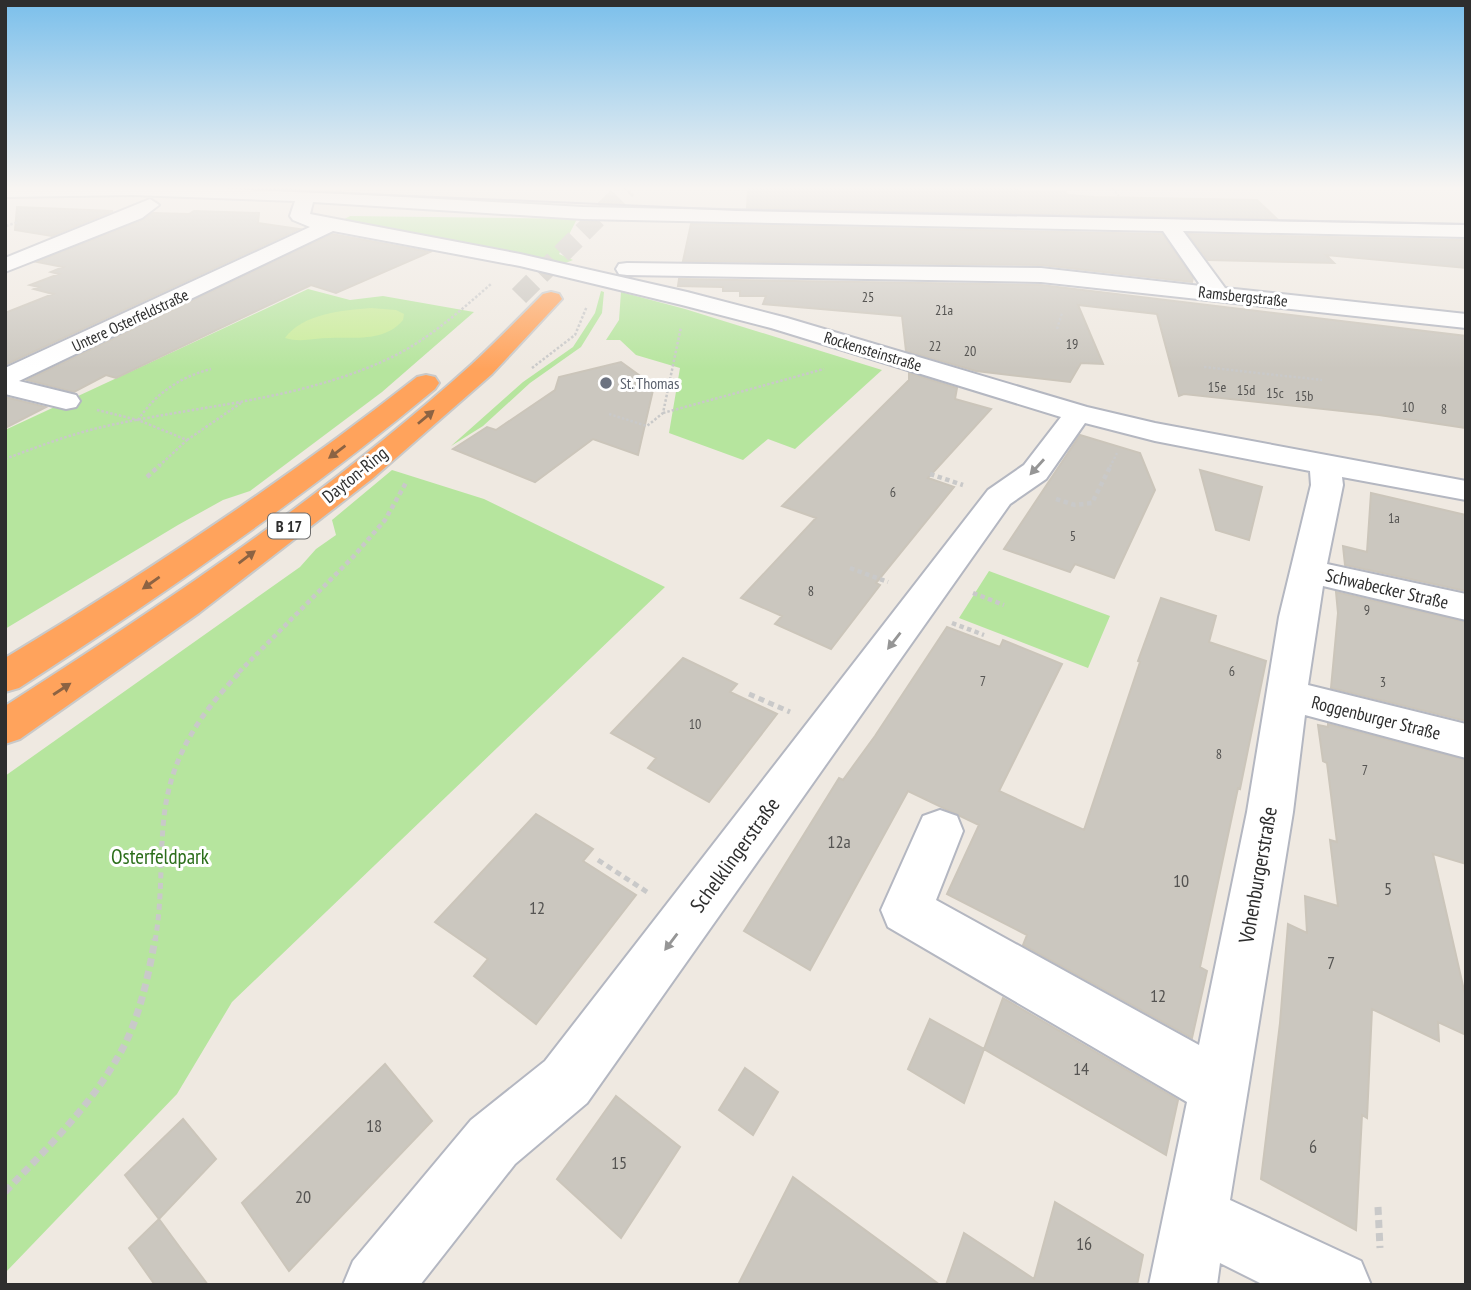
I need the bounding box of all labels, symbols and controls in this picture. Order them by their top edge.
street label: Ramsbergstraße [1197,281,1289,311]
street label: Untere Osterfeldstraße [69,284,191,356]
house number: 25 [862,288,874,306]
house number: 21a [935,301,953,319]
street label: Rockensteinstraße [822,327,924,375]
house number: 19 [1066,335,1078,353]
house number: 22 [929,337,941,355]
house number: 20 [964,342,976,360]
place label: St. Thomas [620,373,679,393]
marker: St. Thomas [598,375,614,391]
house number: 15e [1208,378,1226,396]
house number: 15d [1237,381,1255,399]
house number: 15c [1266,384,1284,402]
house number: 15b [1295,387,1313,405]
house number: 10 [1402,398,1414,416]
house number: 8 [1441,400,1447,418]
one-way arrow [417,409,435,424]
street label: Dayton-Ring [317,441,392,508]
one-way arrow [329,444,347,459]
one-way arrow [1029,458,1045,476]
house number: 6 [890,483,896,501]
house number: 1a [1388,509,1400,527]
road number: B 17 [268,513,310,538]
house number: 5 [1070,527,1076,545]
one-way arrow [238,550,256,565]
street label: Schwabecker Straße [1323,563,1451,614]
one-way arrow [142,576,160,590]
house number: 8 [808,582,814,600]
house number: 9 [1364,601,1370,619]
one-way arrow [887,632,901,650]
house number: 6 [1229,662,1235,680]
house number: 7 [980,672,986,690]
house number: 3 [1380,673,1386,691]
one-way arrow [53,683,72,696]
street label: Roggenburger Straße [1309,690,1443,745]
house number: 10 [689,715,701,733]
house number: 8 [1216,745,1222,763]
house number: 7 [1362,761,1368,779]
street label: Schelklingerstraße [684,792,785,917]
street label: Vohenburgerstraße [1232,804,1283,946]
house number: 12a [827,830,851,853]
park label: Osterfeldpark [111,843,209,870]
house number: 10 [1173,869,1189,892]
house number: 5 [1384,877,1392,900]
house number: 12 [529,896,545,919]
one-way arrow [664,933,678,951]
house number: 7 [1327,951,1335,974]
house number: 12 [1150,984,1166,1007]
house number: 14 [1073,1057,1089,1080]
house number: 18 [366,1114,382,1137]
house number: 6 [1309,1135,1317,1158]
house number: 15 [611,1151,627,1174]
house number: 20 [295,1185,311,1208]
house number: 16 [1076,1232,1092,1255]

